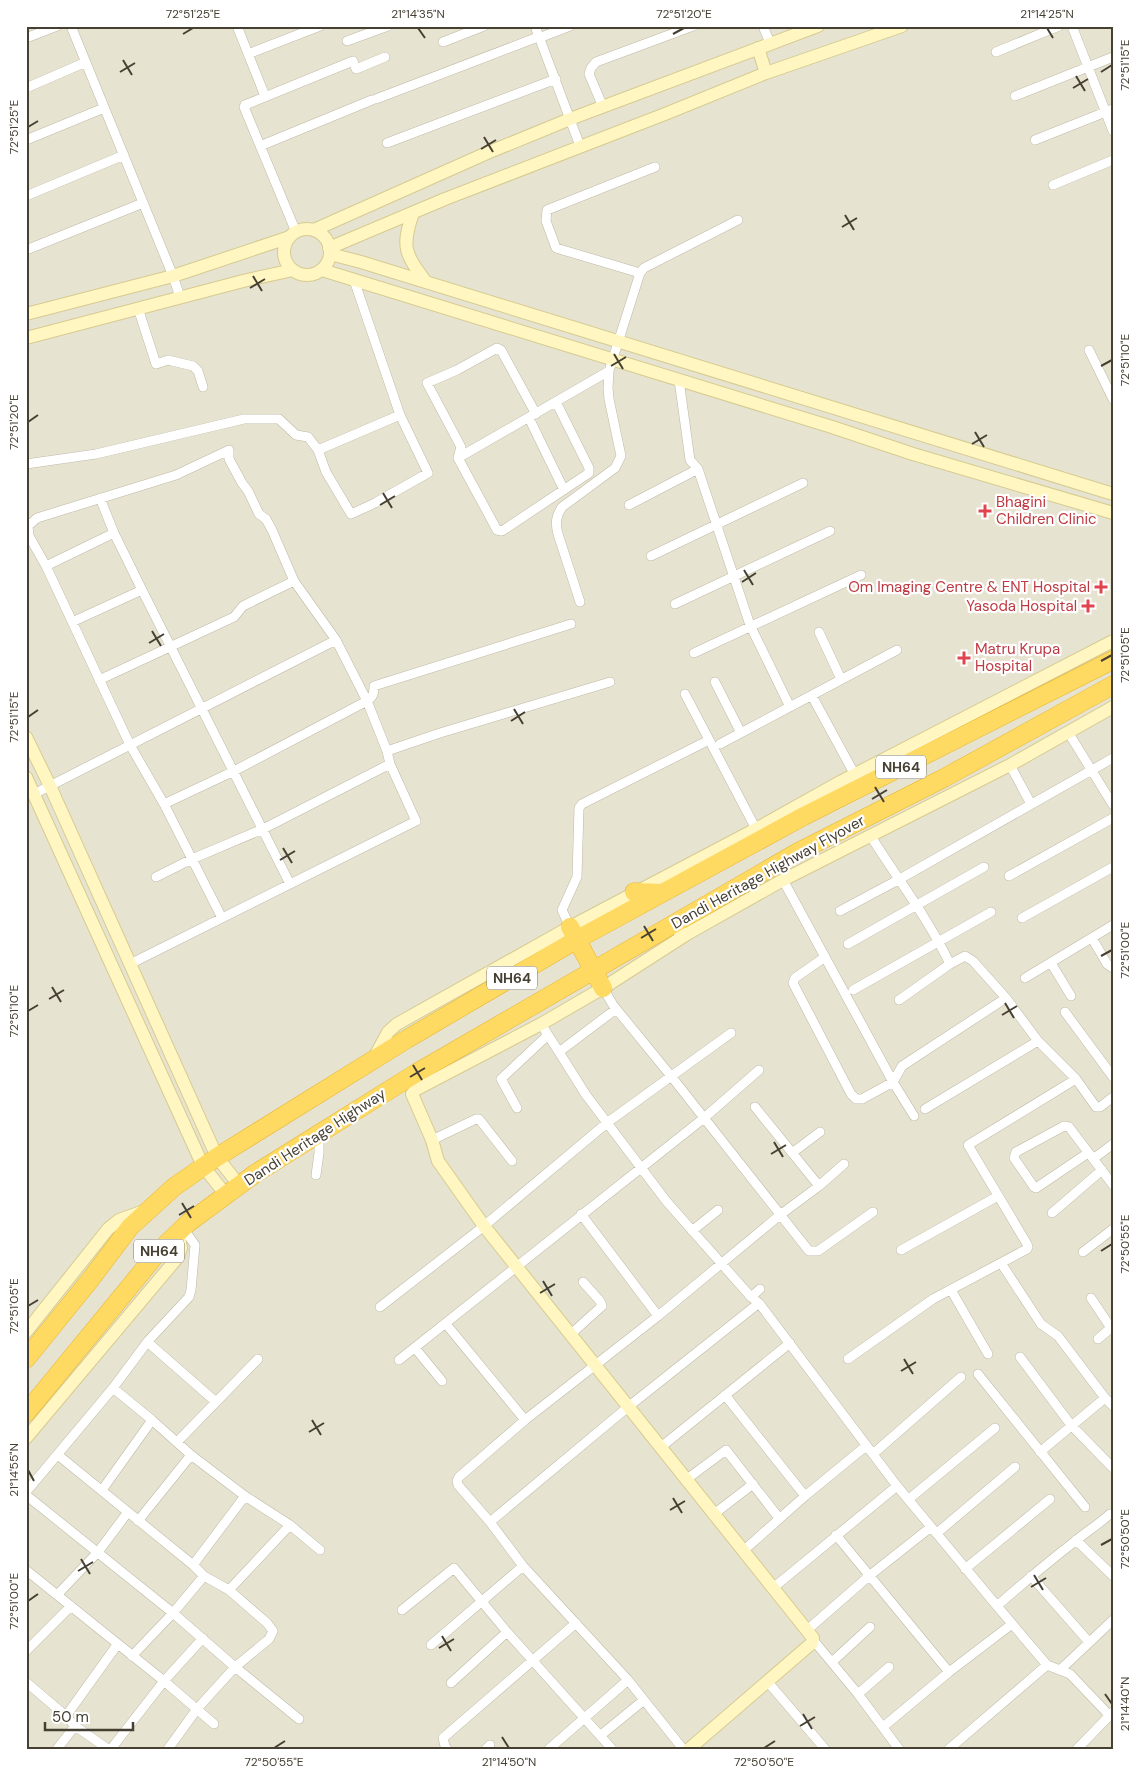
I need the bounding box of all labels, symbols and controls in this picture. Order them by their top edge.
text: 72°51'25"E [166,6,220,22]
text: 21°14'35"N [391,6,445,22]
text: 72°51'20"E [656,6,712,22]
text: 21°14'25"N [1020,6,1074,22]
text: 72°51'15"E [1117,39,1133,91]
text: 72°51'25"E [6,100,22,154]
text: 72°51'10"E [1117,334,1133,386]
text: 72°51'20"E [6,394,22,450]
place label: Bhagini Children Clinic [996,492,1097,529]
marker: Bhagini Children Clinic [978,504,992,518]
place label: Om Imaging Centre & ENT Hospital [848,577,1090,597]
marker: Om Imaging Centre & ENT Hospital [1094,580,1108,594]
place label: Yasoda Hospital [966,596,1077,616]
marker: Yasoda Hospital [1081,599,1095,613]
text: 72°51'05"E [1117,627,1133,683]
place label: Matru Krupa Hospital [975,639,1060,676]
marker: Matru Krupa Hospital [957,651,971,665]
text: 72°51'15"E [6,691,22,743]
road number: NH64 [876,756,926,779]
street label: Dandi Heritage Highway Flyover [668,810,869,934]
text: 72°51'00"E [1117,921,1133,978]
road number: NH64 [487,966,537,990]
text: 72°51'10"E [6,985,22,1037]
street label: Dandi Heritage Highway [240,1083,390,1190]
text: 72°50'55"E [1117,1214,1133,1273]
road number: NH64 [134,1240,184,1262]
text: 72°51'05"E [6,1278,22,1334]
text: 21°14'55"N [6,1443,22,1497]
text: 72°50'50"E [1117,1509,1133,1569]
text: 72°51'00"E [6,1572,22,1629]
text: 21°14'40"N [1117,1677,1133,1731]
scale bar [45,1700,132,1732]
text: 50 m [52,1707,89,1727]
text: 72°50'55"E [245,1754,304,1770]
text: 21°14'50"N [482,1754,536,1770]
text: 72°50'50"E [734,1754,794,1770]

